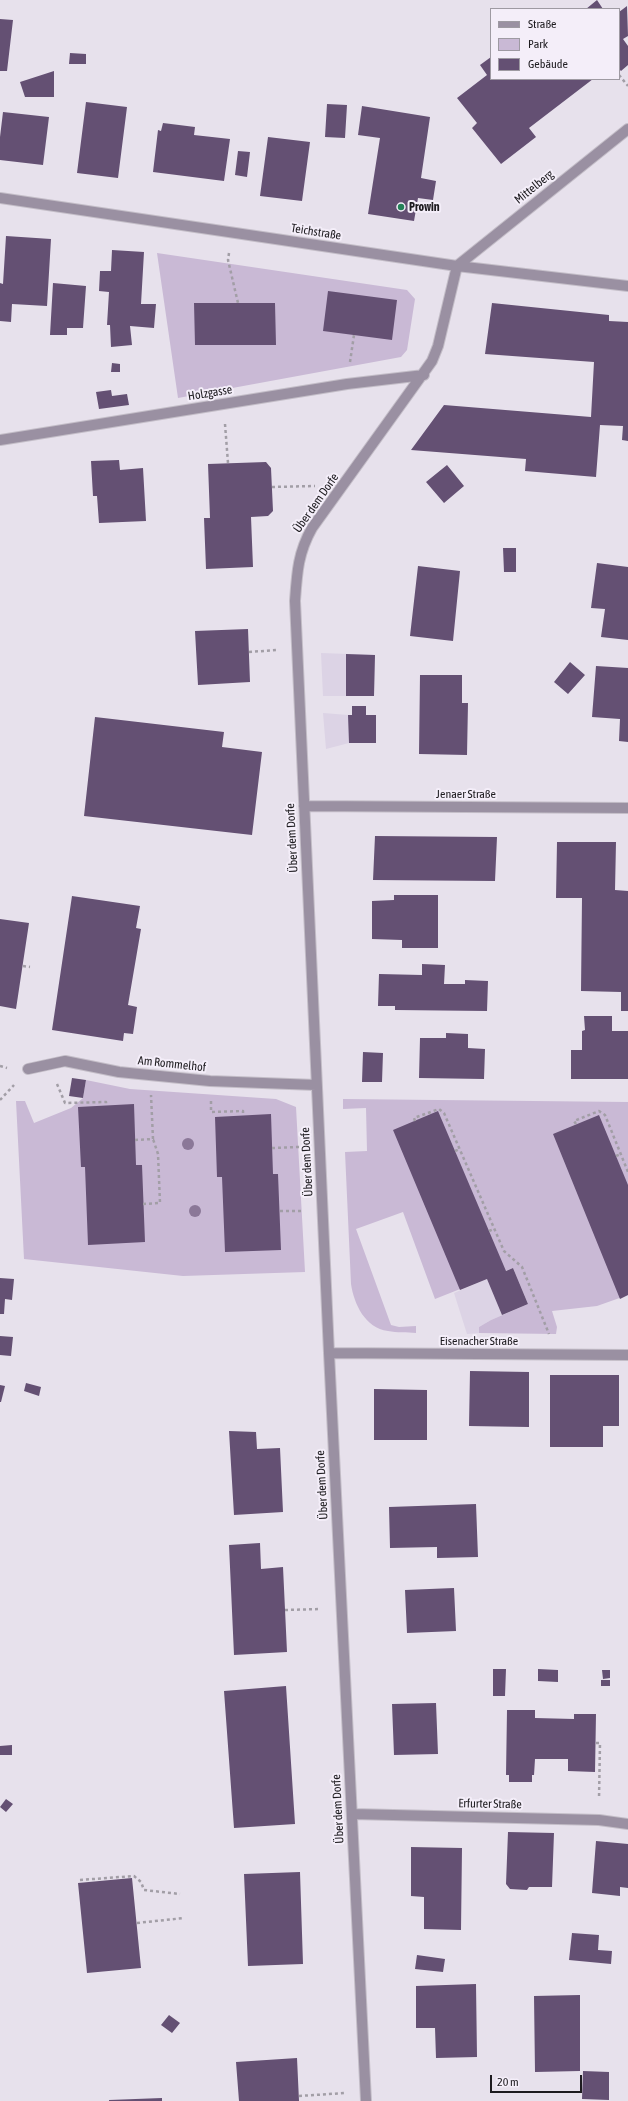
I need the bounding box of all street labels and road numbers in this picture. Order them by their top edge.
street label: Mittelberg [512,167,556,207]
street label: Teichstraße [290,221,342,243]
street label: Holzgasse [187,382,233,404]
street label: Über dem Dorfe [290,470,342,536]
street label: Jenaer Straße [436,787,496,801]
street label: Über dem Dorfe [283,803,301,873]
street label: Am Rommelhof [137,1053,207,1075]
street label: Über dem Dorfe [298,1127,316,1197]
street label: Eisenacher Straße [440,1334,518,1348]
street label: Über dem Dorfe [313,1450,331,1520]
street label: Über dem Dorfe [329,1774,347,1844]
street label: Erfurter Straße [458,1796,522,1812]

